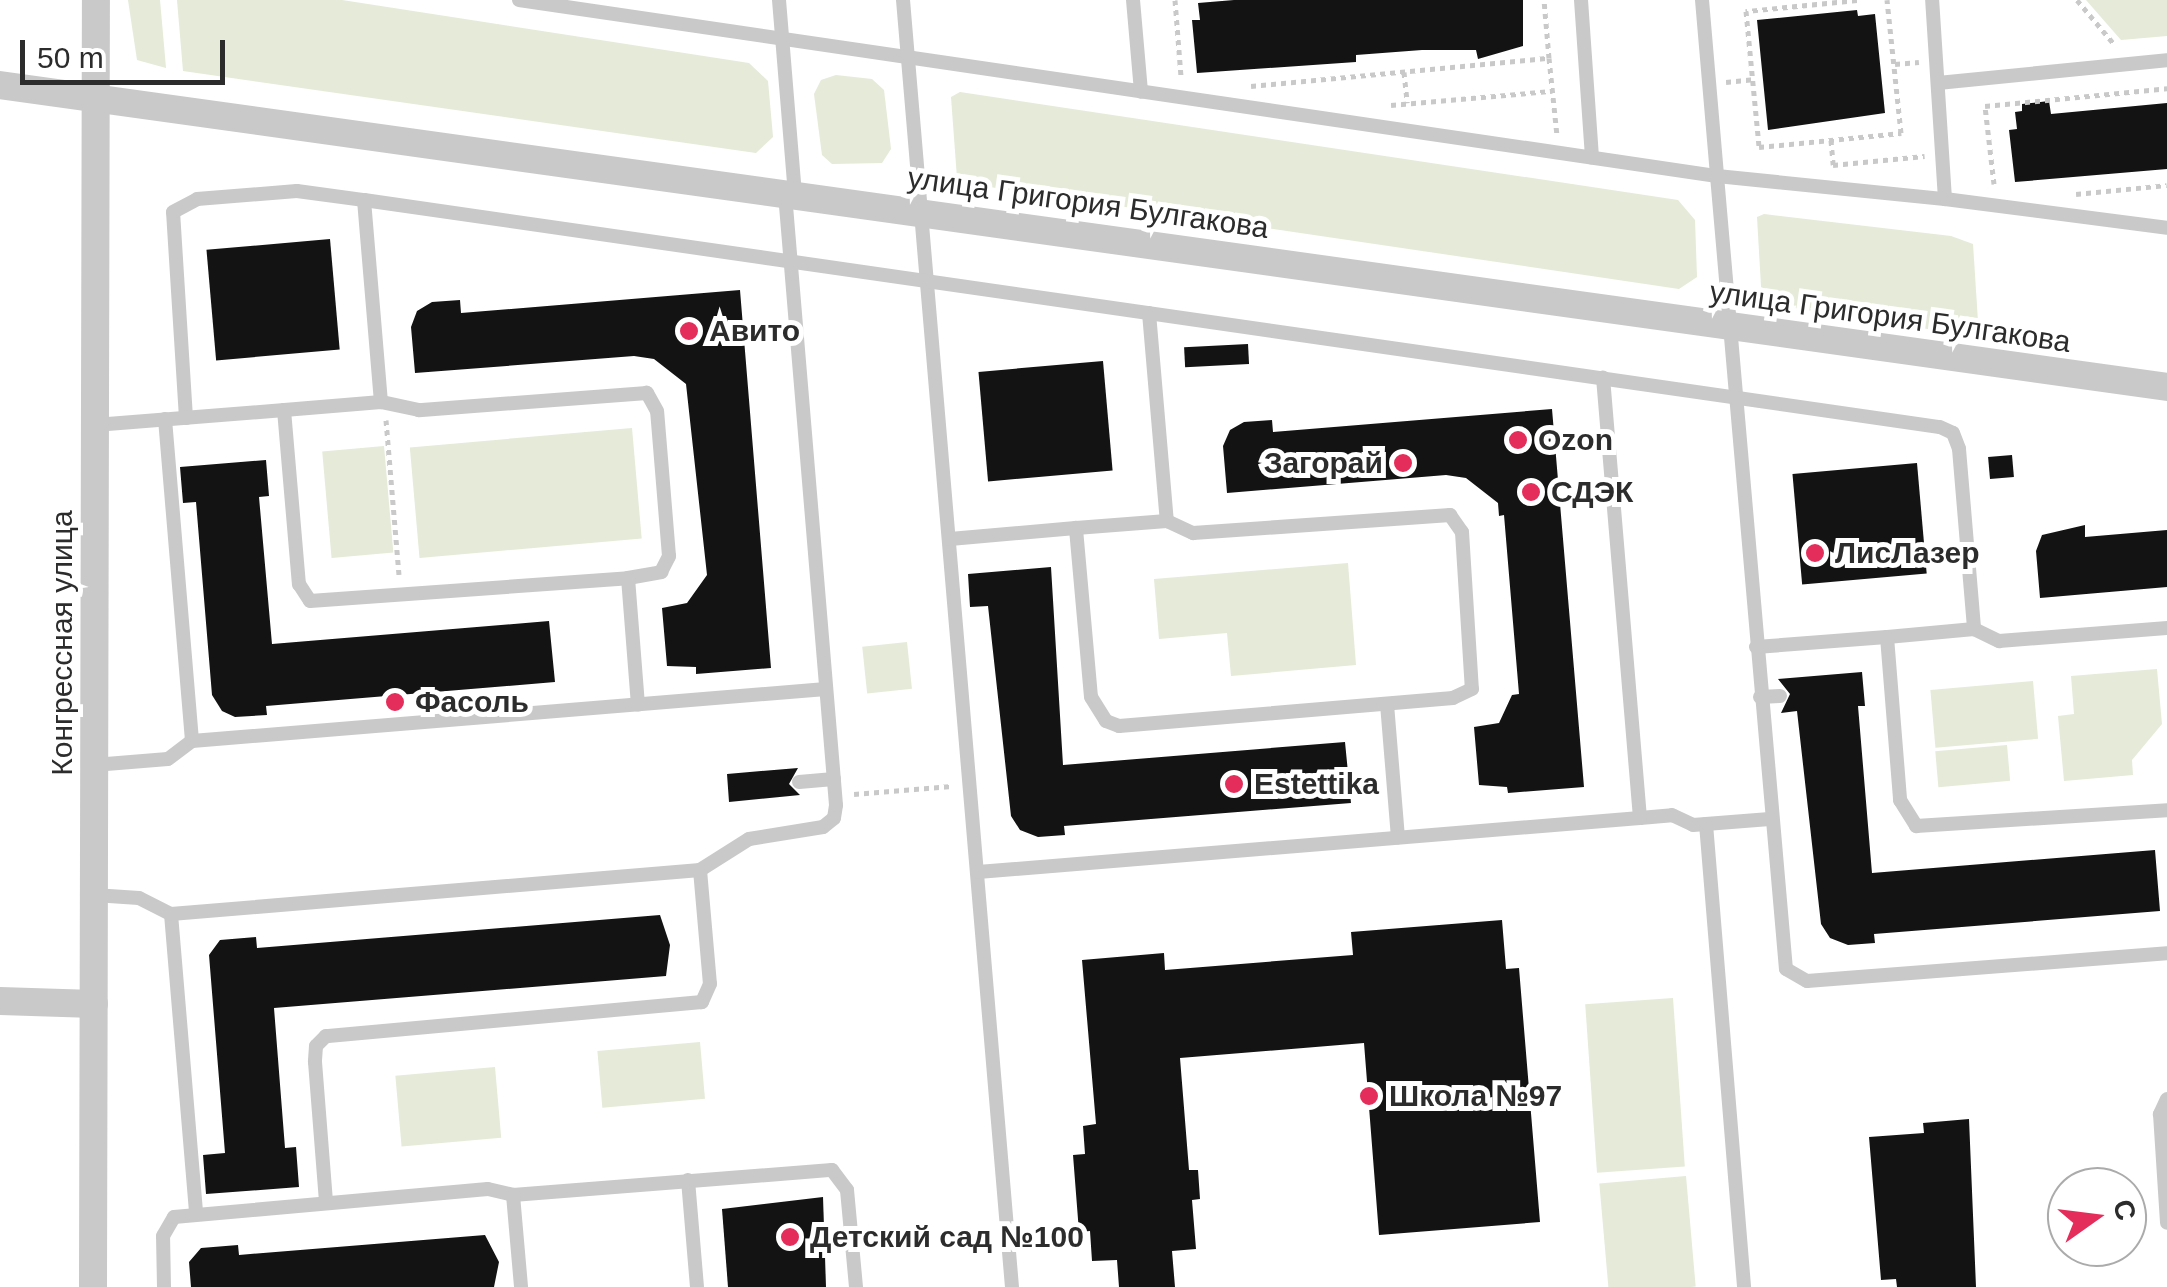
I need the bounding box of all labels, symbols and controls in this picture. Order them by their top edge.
scale bar [25,20,230,82]
text: 50 m [37,41,104,74]
street label: улица Григория Булгакова [905,160,1271,246]
street label: улица Григория Булгакова [1707,274,2073,360]
place label: Авито [709,313,800,349]
marker: Авито [678,320,700,342]
place label: Ozon [1538,422,1613,458]
marker: Ozon [1507,429,1529,451]
place label: Загорай [1264,445,1383,481]
marker: Загорай [1392,452,1414,474]
place label: СДЭК [1551,474,1633,510]
marker: СДЭК [1520,481,1542,503]
street label: Конгрессная улица [44,510,80,776]
place label: ЛисЛазер [1835,535,1980,571]
marker: ЛисЛазер [1804,542,1826,564]
place label: Фасоль [415,684,529,720]
marker: Фасоль [384,691,406,713]
place label: Estettika [1254,766,1379,802]
marker: Estettika [1223,773,1245,795]
place label: Школа №97 [1389,1078,1562,1114]
marker: Школа №97 [1358,1085,1380,1107]
north arrow [2047,1167,2147,1267]
text: С [2107,1197,2142,1224]
place label: Детский сад №100 [810,1219,1084,1255]
marker: Детский сад №100 [779,1226,801,1248]

